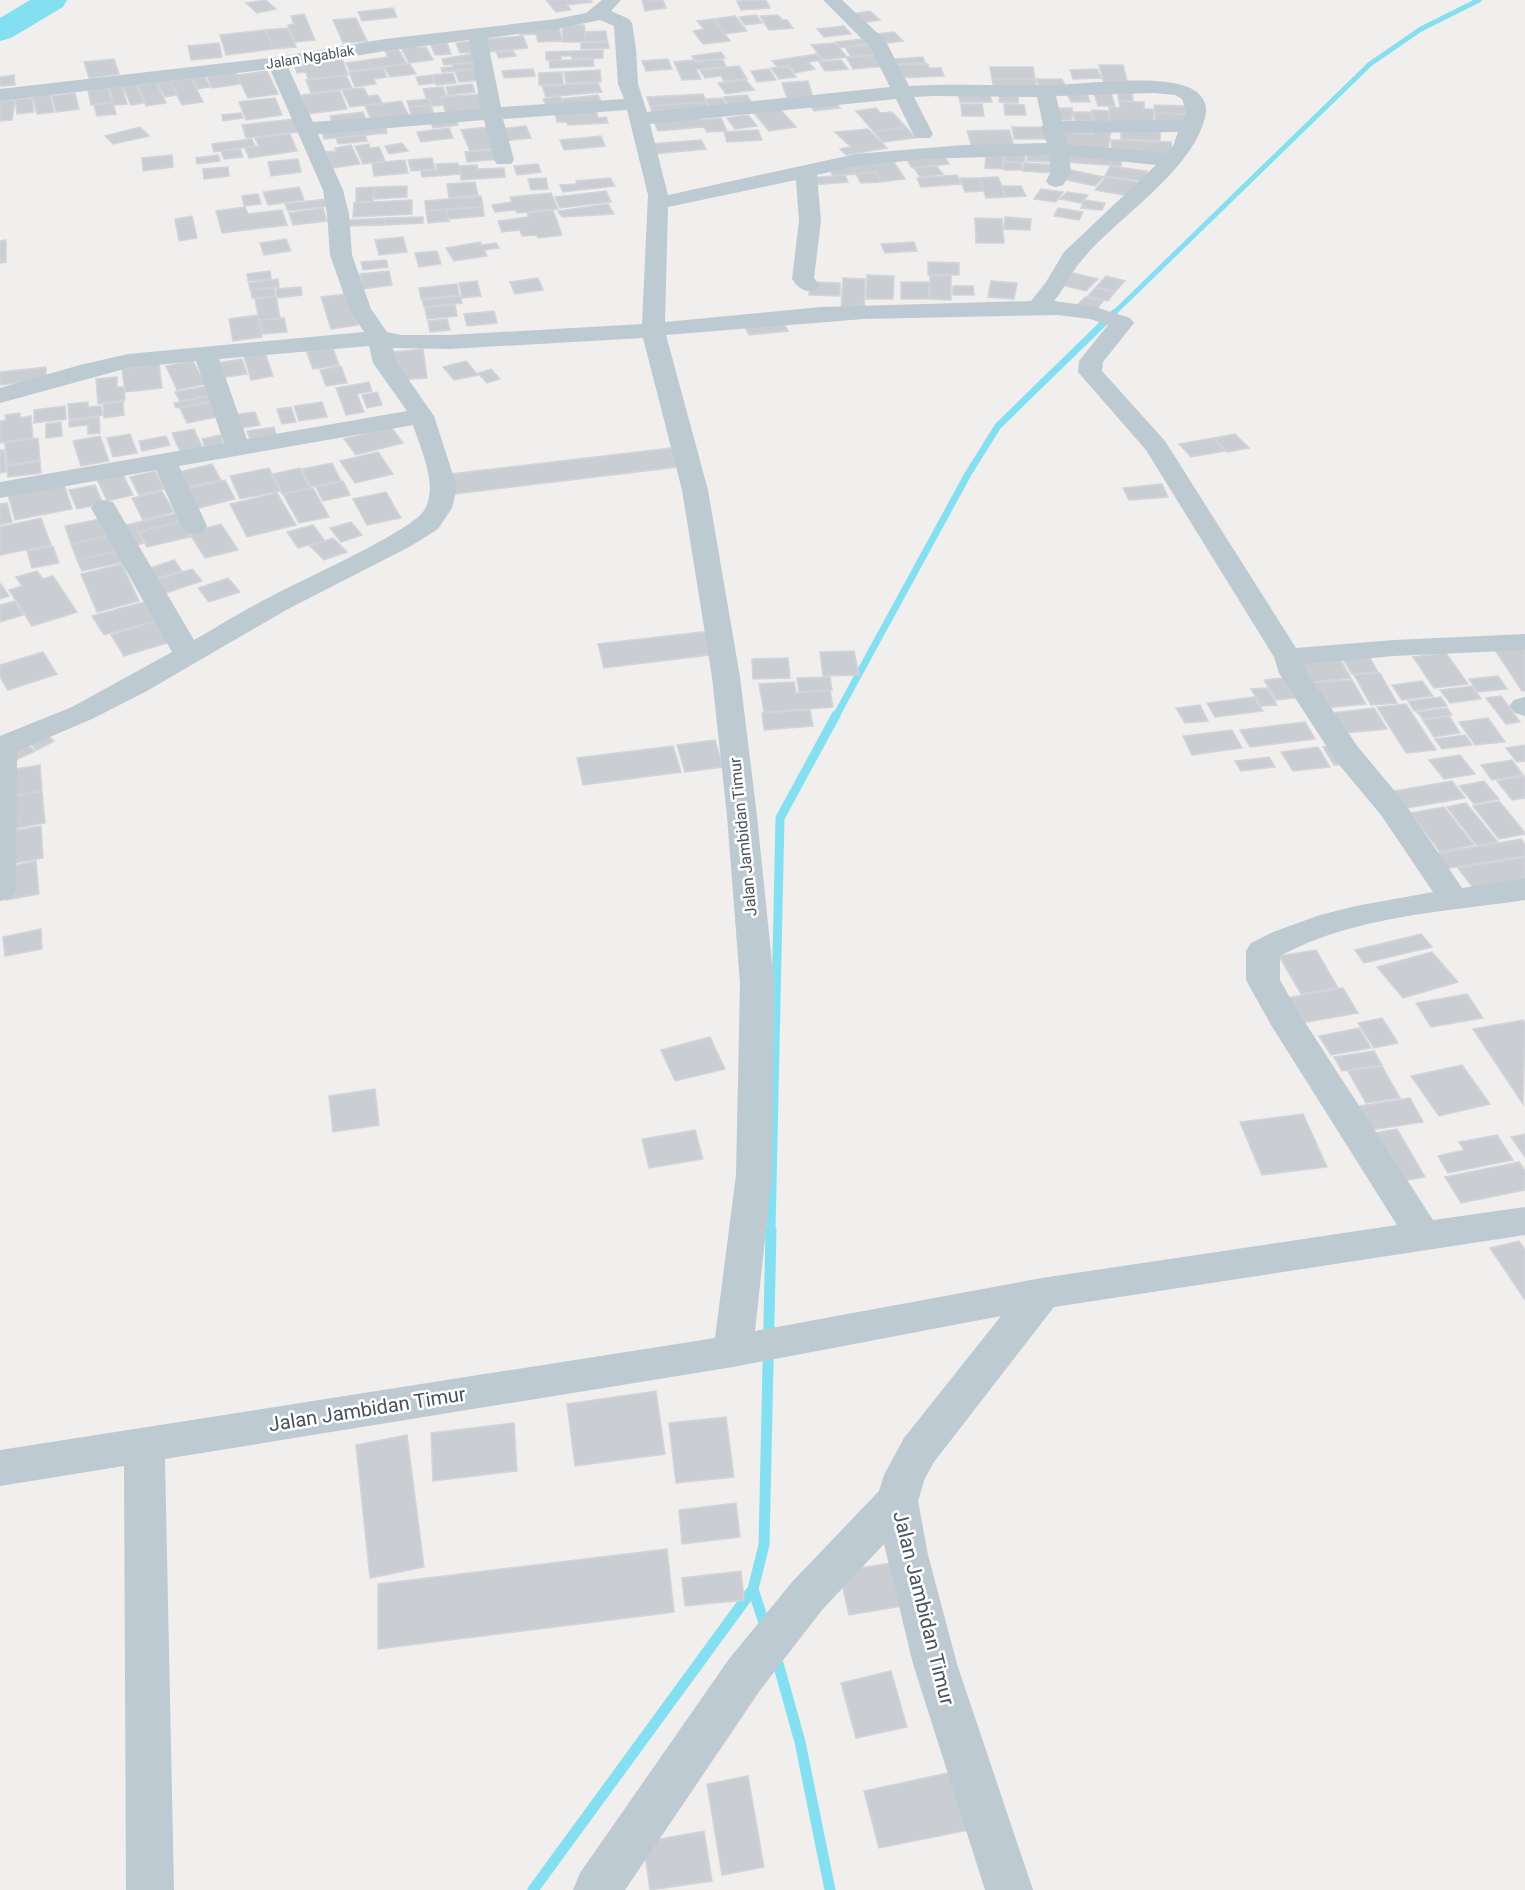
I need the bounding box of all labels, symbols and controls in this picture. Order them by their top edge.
street label: Jalan Ngablak [265,42,356,72]
street label: Jalan Jambidan Timur [725,756,761,917]
street label: Jalan Jambidan Timur [267,1382,467,1436]
street label: Jalan Jambidan Timur [888,1508,960,1708]

